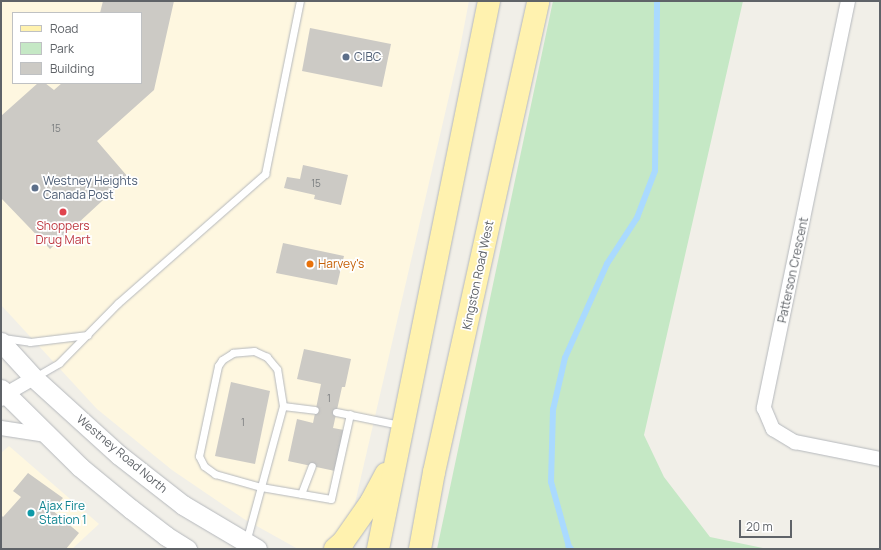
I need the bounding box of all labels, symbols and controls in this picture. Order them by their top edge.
legend [12,12,142,84]
text: Road [50,20,78,37]
text: Park [50,40,74,57]
place label: CIBC [354,50,381,64]
marker: CIBC [341,52,351,62]
text: Building [50,60,94,77]
house number: 15 [51,123,61,135]
place label: Westney Heights Canada Post [43,174,138,202]
house number: 15 [311,178,321,190]
marker: Westney Heights Canada Post [30,183,40,193]
marker: Shoppers Drug Mart [58,207,68,217]
street label: Patterson Crescent [775,216,811,324]
place label: Shoppers Drug Mart [36,219,90,247]
street label: Kingston Road West [459,219,497,331]
place label: Harvey's [318,257,364,271]
marker: Harvey's [305,259,315,269]
house number: 1 [327,393,331,405]
street label: Westney Road North [74,412,170,496]
house number: 1 [241,417,245,429]
place label: Ajax Fire Station 1 [39,499,87,527]
marker: Ajax Fire Station 1 [26,508,36,518]
scale bar [741,512,794,538]
text: 20 m [746,518,773,535]

